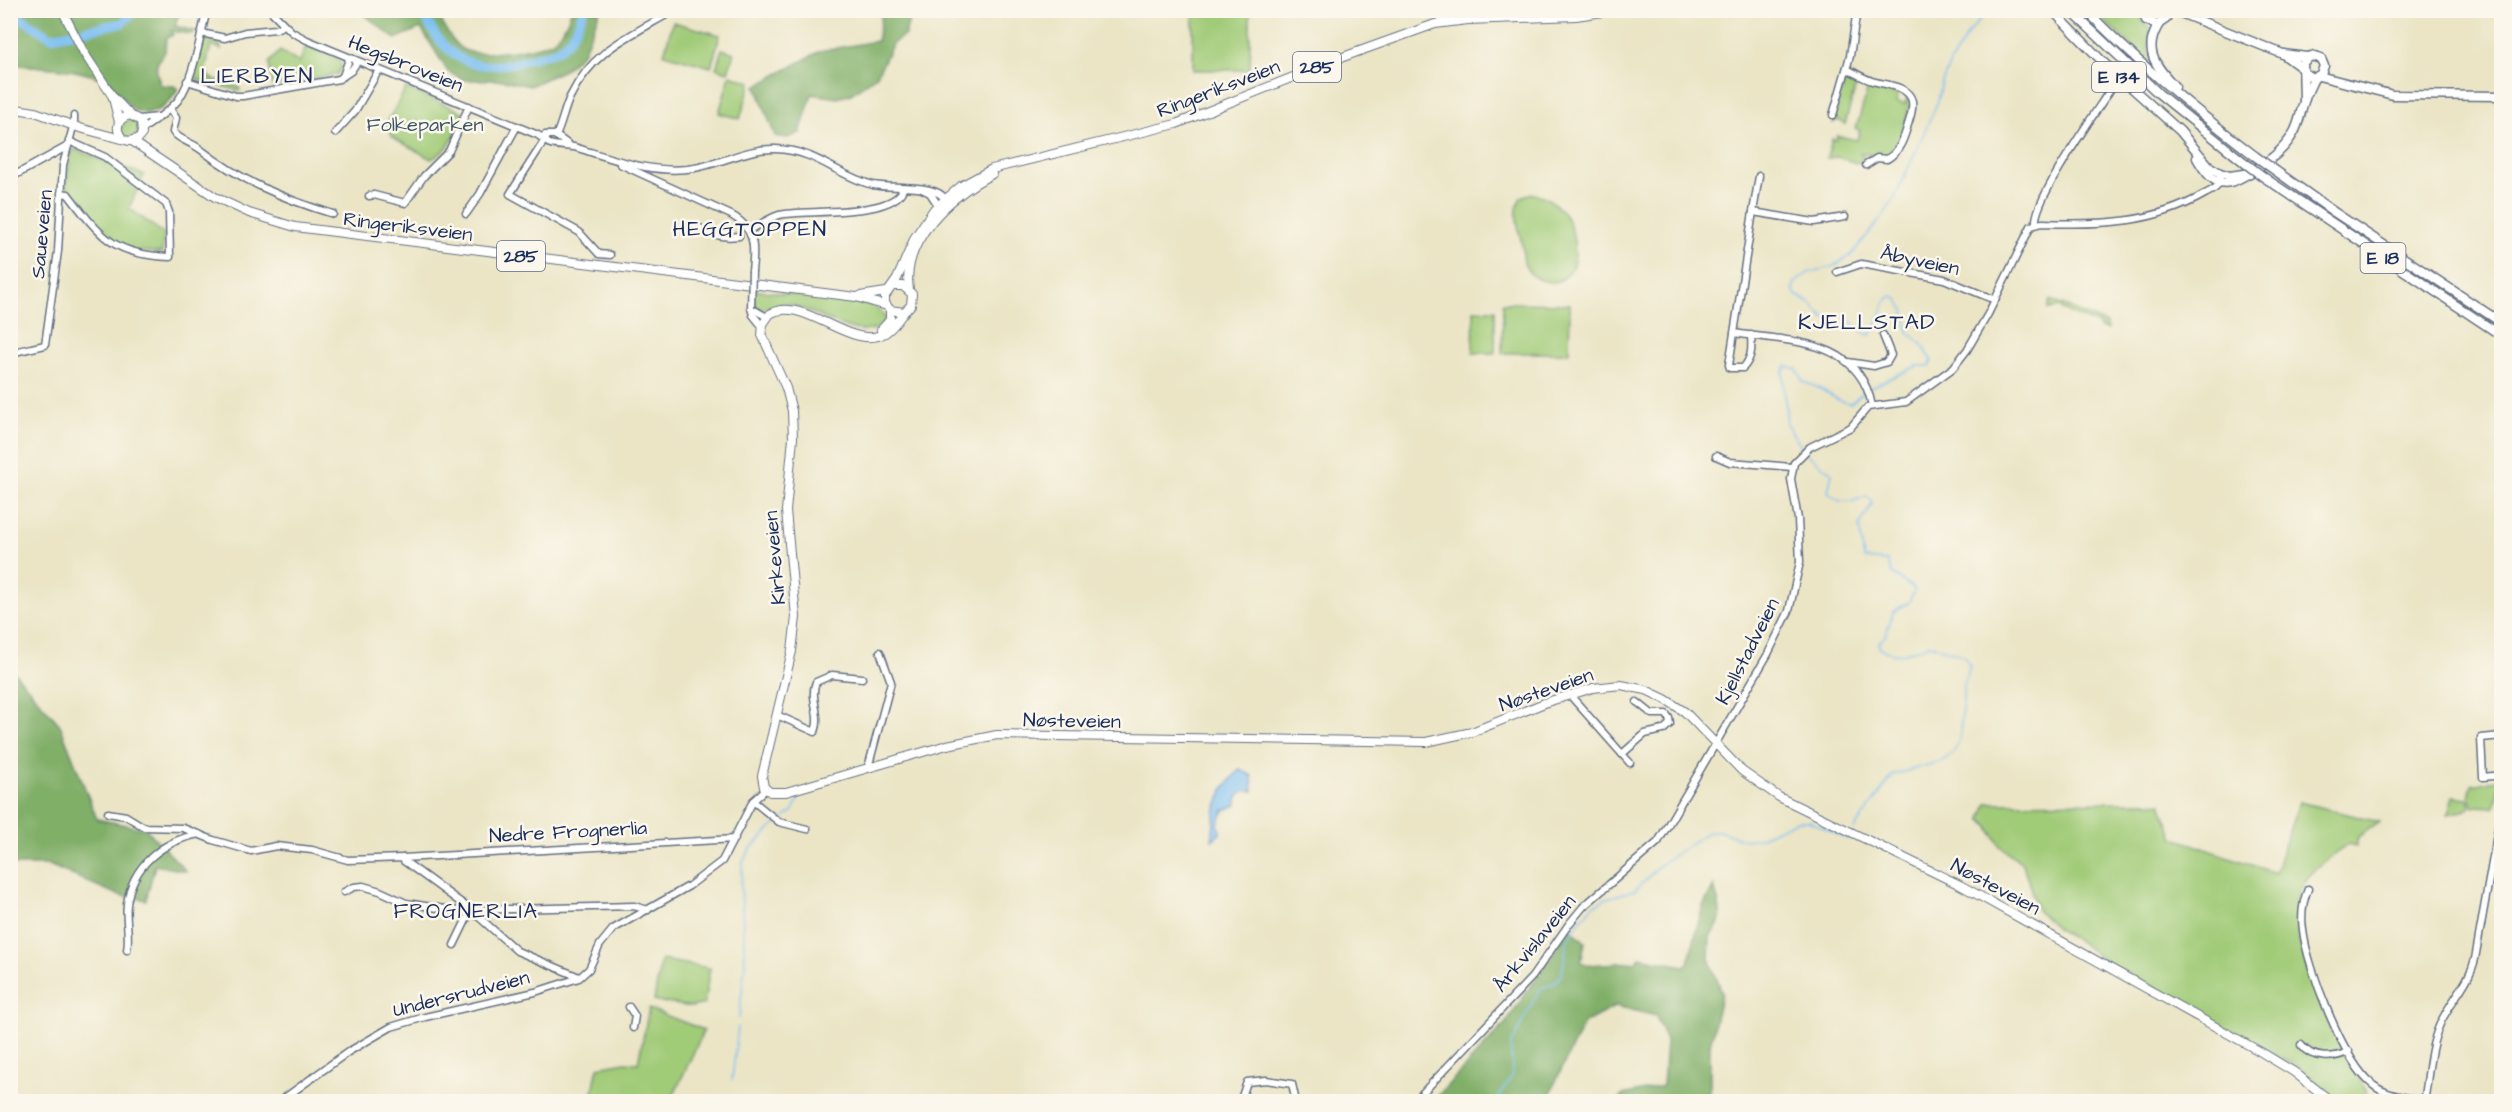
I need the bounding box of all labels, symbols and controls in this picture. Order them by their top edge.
street label: Hegsbroveien [344,28,467,101]
road number: 285 [1293,52,1341,82]
street label: Ringeriksveien [1153,53,1284,126]
district label: LIERBYEN [200,61,314,92]
road number: E 134 [2092,62,2146,92]
park label: Folkeparken [367,111,483,139]
street label: Saueveien [24,189,60,280]
street label: Ringeriksveien [342,205,474,250]
district label: HEGGTOPPEN [672,214,828,245]
street label: Åbyveien [1878,239,1962,284]
road number: 285 [497,241,545,271]
road number: E 18 [2360,243,2406,273]
district label: KJELLSTAD [1798,307,1936,338]
street label: Kirkeveien [757,510,793,606]
street label: Kjellstadveien [1709,593,1787,710]
street label: Nøsteveien [1496,661,1597,719]
street label: Nøsteveien [1023,706,1121,736]
street label: Nedre Frognerlia [488,814,648,851]
street label: Nøsteveien [1946,852,2045,922]
street label: Årkvislaveien [1487,889,1583,998]
district label: FROGNERLIA [394,897,538,926]
street label: Undersrudveien [390,963,532,1024]

